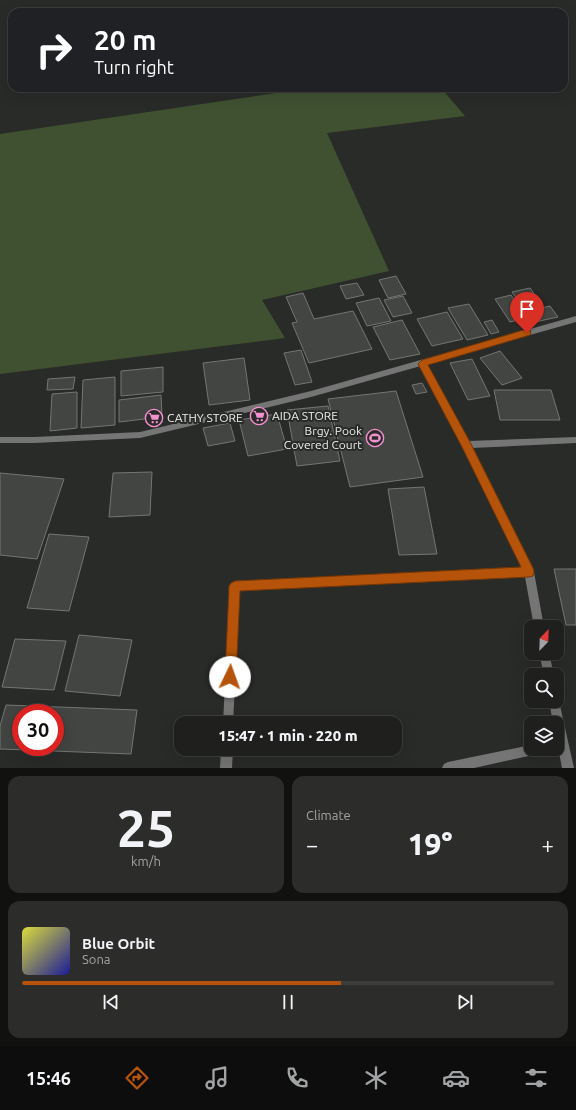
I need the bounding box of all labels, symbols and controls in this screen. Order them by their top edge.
icon: right [28,24,80,76]
text: 20 m [94,24,156,55]
text: Turn right [94,57,174,77]
pin [510,292,544,333]
icon: arrive [516,298,538,320]
supermarket icon: AIDA STORE [249,406,269,426]
supermarket icon: CATHY STORE [144,408,164,428]
place label: AIDA STORE [272,409,338,422]
place label: CATHY STORE [167,411,243,424]
place label: Brgy. Pook Covered Court [284,424,362,451]
sports icon: Brgy. Pook Covered Court [365,428,385,448]
north arrow [524,620,564,660]
map controls [524,620,564,756]
position arrow [209,656,251,698]
button: search [524,668,564,708]
speed limit sign: 30 [12,704,64,756]
button: layers [524,716,564,756]
text: 15:47 · 1 min · 220 m [218,727,358,744]
text: 25 [117,799,175,857]
text: Climate [306,808,351,822]
text: 19° [408,827,452,861]
text: − [306,832,318,857]
text: + [542,832,554,857]
text: km/h [131,854,161,868]
text: Blue Orbit [82,935,155,952]
text: Sona [82,952,111,966]
icon: previous [100,991,122,1013]
icon: pause [277,991,299,1013]
icon: next [454,991,476,1013]
icon: directions [123,1064,151,1092]
icon: music [203,1064,231,1092]
icon: phone [283,1064,311,1092]
icon: climate [362,1064,390,1092]
icon: car [442,1064,470,1092]
icon: filters [522,1064,550,1092]
text: 15:46 [26,1068,71,1088]

